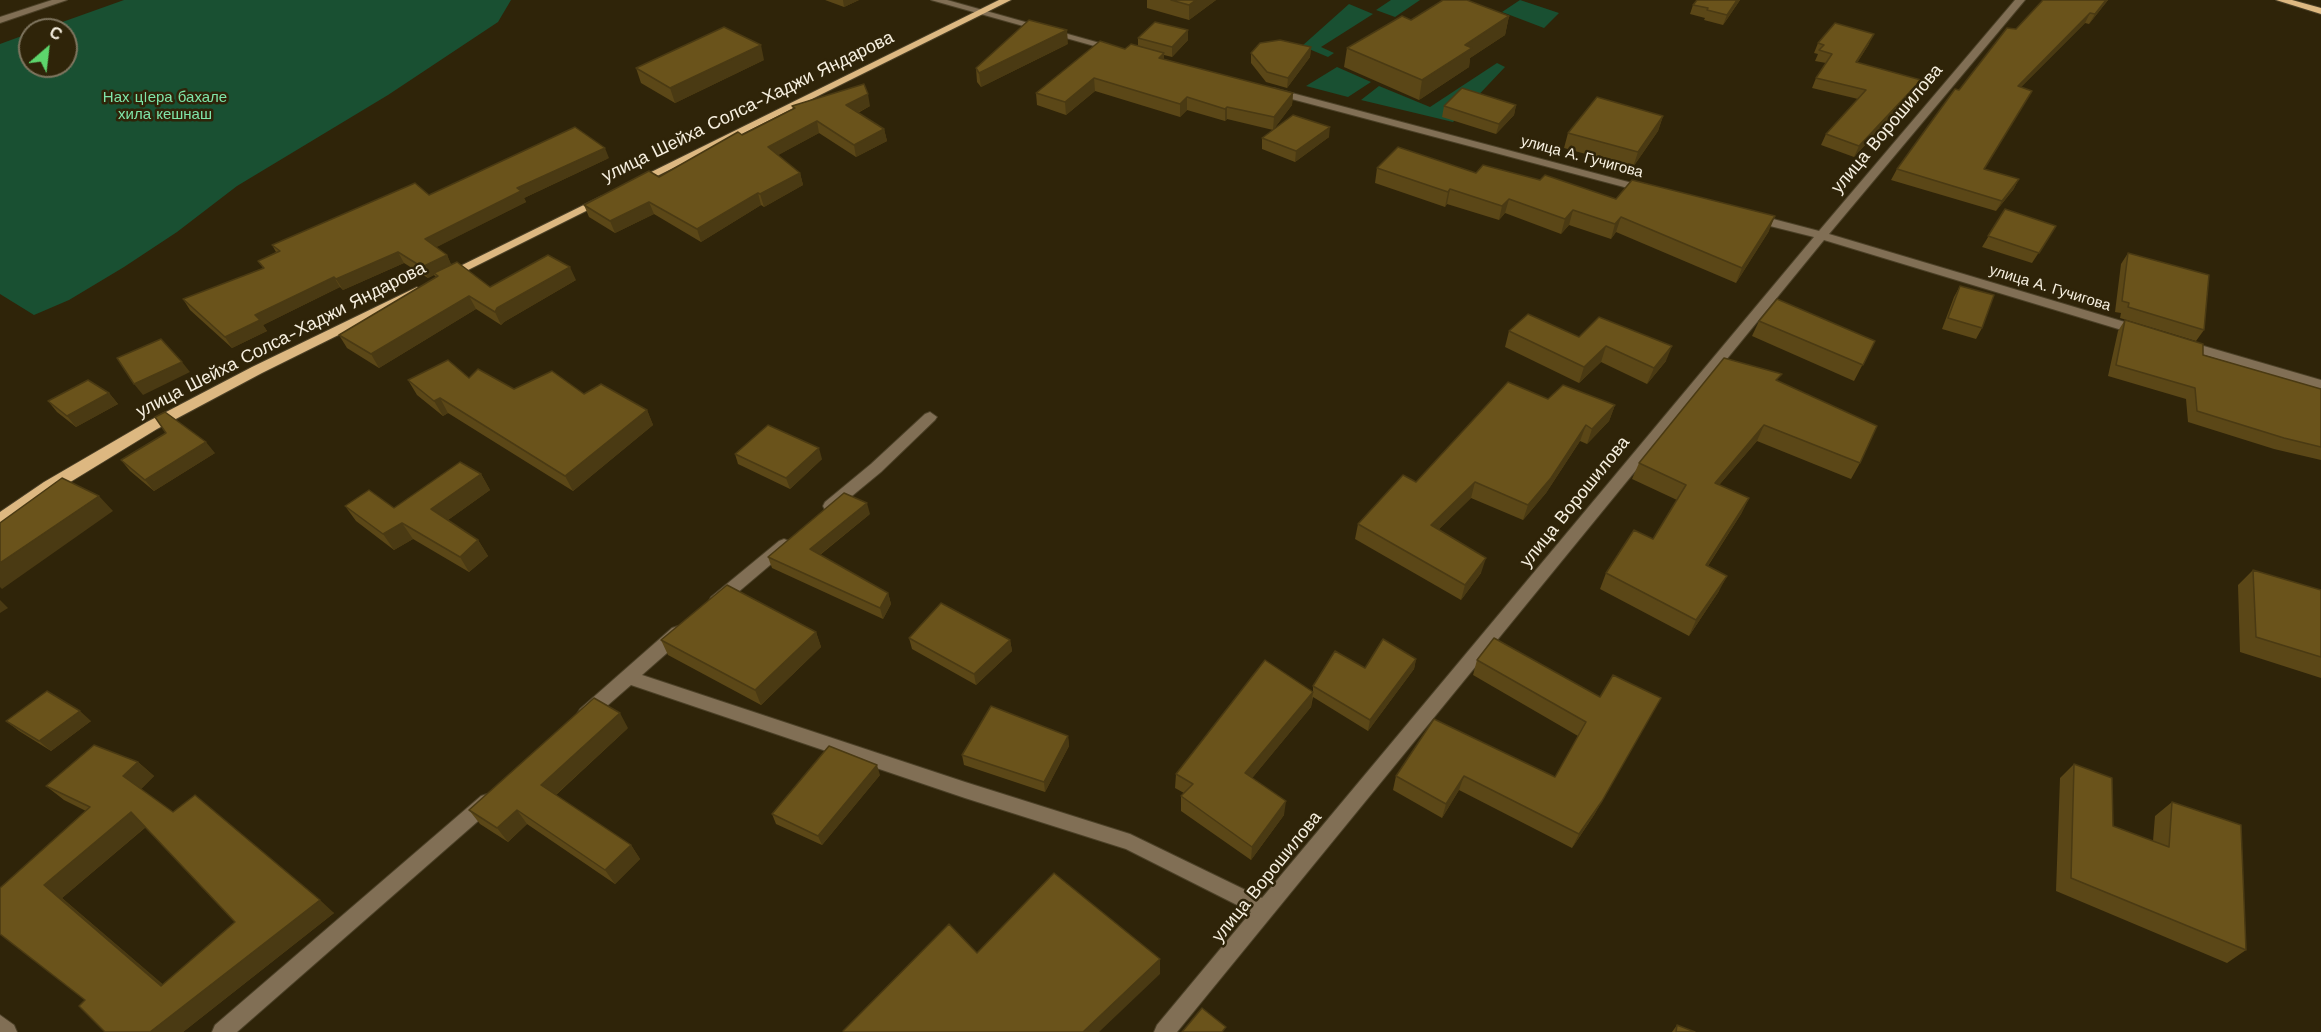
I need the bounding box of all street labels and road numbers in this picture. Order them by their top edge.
street label: улица Шейха Солса-Хаджи Яндарова [599,27,897,187]
street label: улица Ворошилова [1827,60,1947,198]
street label: улица А. Гучигова [1519,132,1645,182]
street label: улица Шейха Солса-Хаджи Яндарова [133,257,429,423]
street label: улица А. Гучигова [1987,261,2113,315]
street label: улица Ворошилова [1516,432,1634,572]
street label: улица Ворошилова [1208,807,1326,947]

